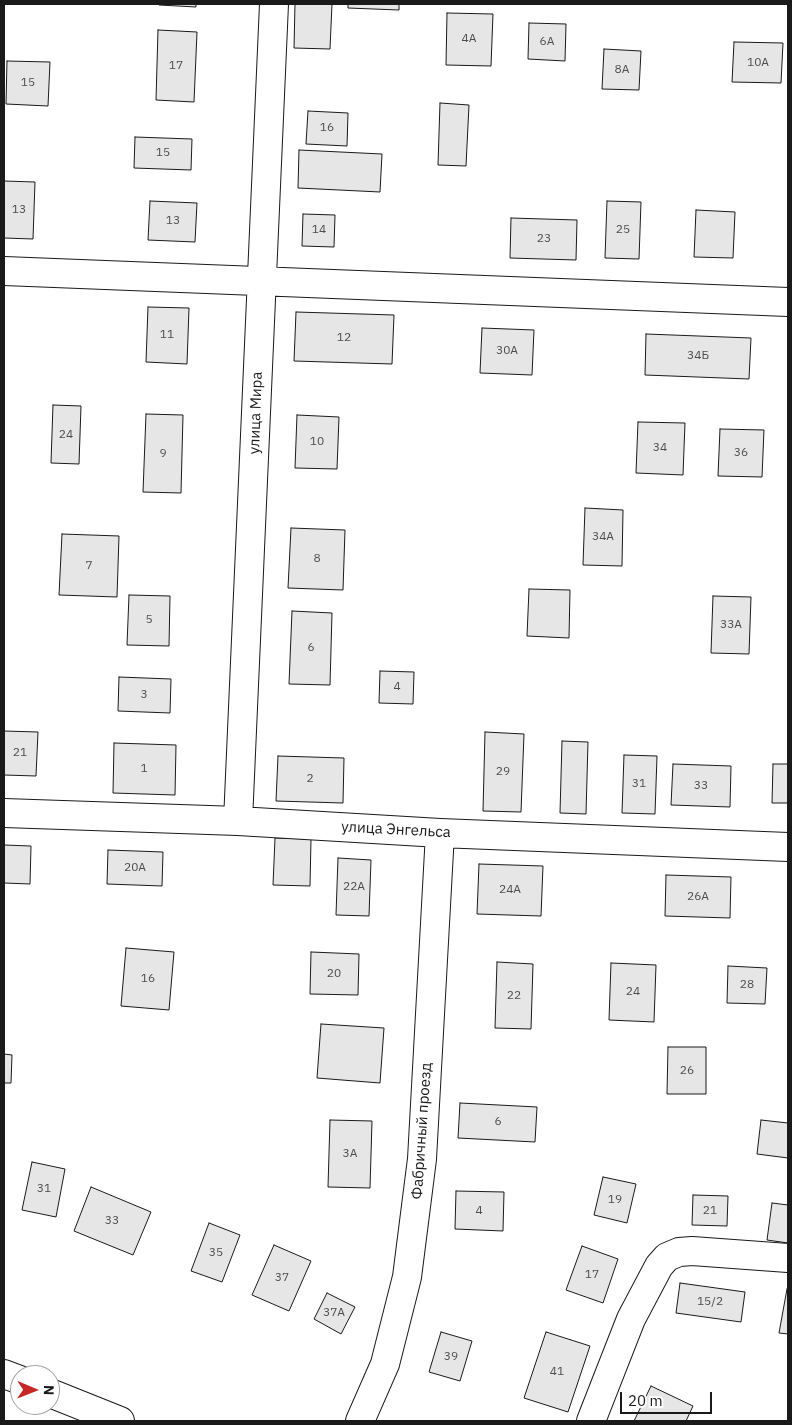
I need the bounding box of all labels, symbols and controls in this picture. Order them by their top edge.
house number: 4А [462,32,476,46]
house number: 6А [540,35,554,49]
house number: 10А [747,56,769,70]
house number: 17 [169,59,183,73]
house number: 8А [615,63,629,77]
house number: 15 [21,76,35,90]
house number: 16 [320,121,334,135]
house number: 15 [156,146,170,160]
house number: 13 [12,203,26,217]
house number: 13 [166,214,180,228]
house number: 14 [312,223,326,237]
house number: 25 [616,223,630,237]
house number: 23 [537,232,551,246]
house number: 11 [160,328,174,342]
house number: 12 [337,331,351,345]
house number: 30А [496,344,518,358]
house number: 34Б [687,349,709,363]
street label: улица Мира [246,371,266,455]
house number: 24 [59,428,73,442]
house number: 10 [310,435,324,449]
house number: 34 [653,441,667,455]
house number: 36 [734,446,748,460]
house number: 9 [159,447,167,461]
house number: 34А [592,530,614,544]
house number: 8 [313,552,321,566]
house number: 7 [85,559,93,573]
house number: 5 [145,613,153,627]
house number: 33А [720,618,742,632]
house number: 6 [307,641,315,655]
house number: 4 [393,680,401,694]
house number: 3 [140,688,148,702]
house number: 21 [13,746,27,760]
house number: 1 [140,762,148,776]
house number: 29 [496,765,510,779]
house number: 2 [306,772,314,786]
house number: 31 [632,777,646,791]
house number: 33 [694,779,708,793]
street label: улица Энгельса [341,818,451,842]
house number: 20А [124,861,146,875]
house number: 22А [343,880,365,894]
house number: 24А [499,883,521,897]
house number: 26А [687,890,709,904]
house number: 20 [327,967,341,981]
house number: 16 [141,972,155,986]
house number: 28 [740,978,754,992]
house number: 24 [626,985,640,999]
house number: 22 [507,989,521,1003]
street label: Фабричный проезд [408,1062,436,1200]
house number: 26 [680,1064,694,1078]
house number: 6 [494,1115,502,1129]
house number: 3А [343,1147,357,1161]
house number: 31 [37,1182,51,1196]
house number: 19 [608,1193,622,1207]
house number: 4 [475,1204,483,1218]
house number: 21 [703,1204,717,1218]
house number: 33 [105,1214,119,1228]
house number: 35 [209,1246,223,1260]
house number: 17 [585,1268,599,1282]
house number: 37 [275,1271,289,1285]
house number: 15/2 [697,1295,723,1309]
house number: 37А [323,1306,345,1320]
house number: 39 [444,1350,458,1364]
north arrow [10,1365,60,1415]
house number: 41 [550,1365,564,1379]
scale bar [622,1382,714,1414]
text: N [40,1385,58,1395]
text: 20 m [628,1391,663,1410]

